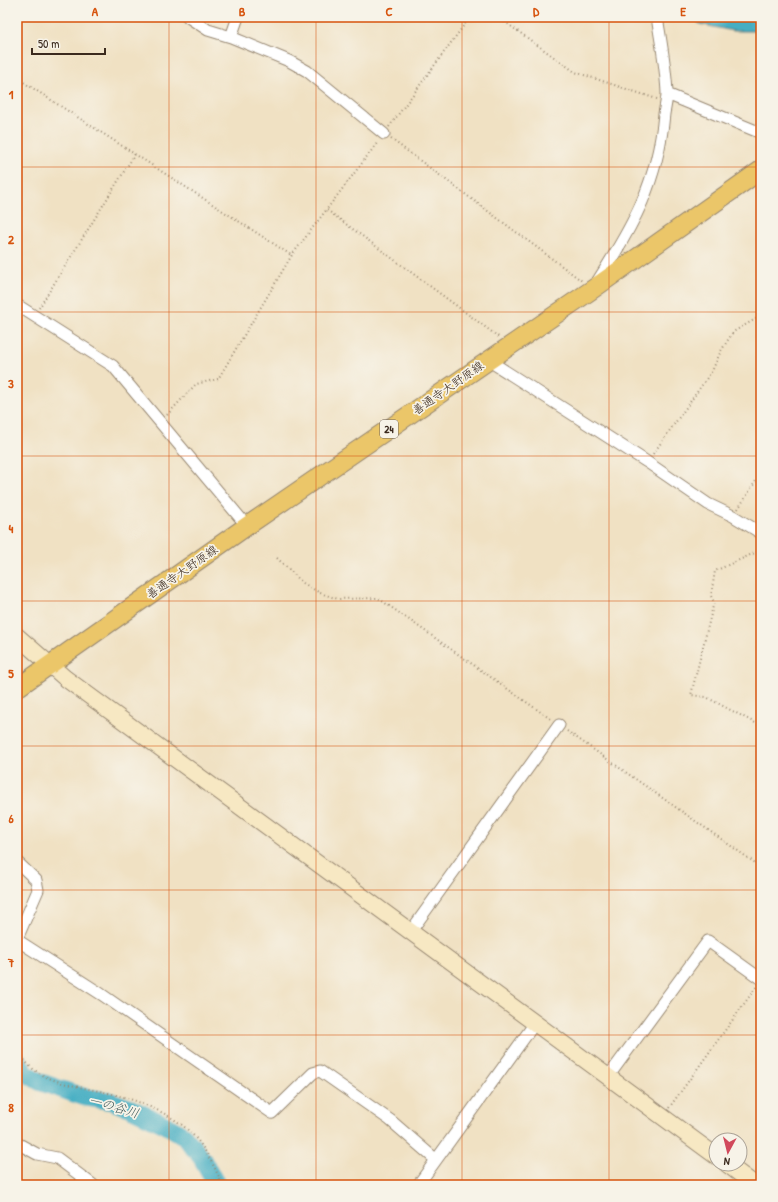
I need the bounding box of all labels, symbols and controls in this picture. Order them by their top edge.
text: A [92,2,99,20]
text: B [239,2,246,20]
text: C [385,2,393,20]
text: D [533,2,540,20]
text: E [680,2,686,20]
scale bar [32,30,105,56]
text: 50 m [38,35,59,52]
text: 1 [9,85,14,103]
text: 2 [8,230,15,248]
street label: 善通寺大野原線 [408,357,487,419]
text: 3 [8,374,14,392]
road number: 24 [380,420,398,438]
text: 4 [9,519,14,537]
street label: 善通寺大野原線 [142,541,221,603]
text: 5 [8,664,14,682]
text: 6 [8,809,14,827]
text: 7 [7,953,15,971]
water label: 一の谷川 [87,1090,141,1122]
text: 8 [8,1098,14,1116]
north arrow [708,1132,748,1172]
text: N [723,1155,731,1169]

